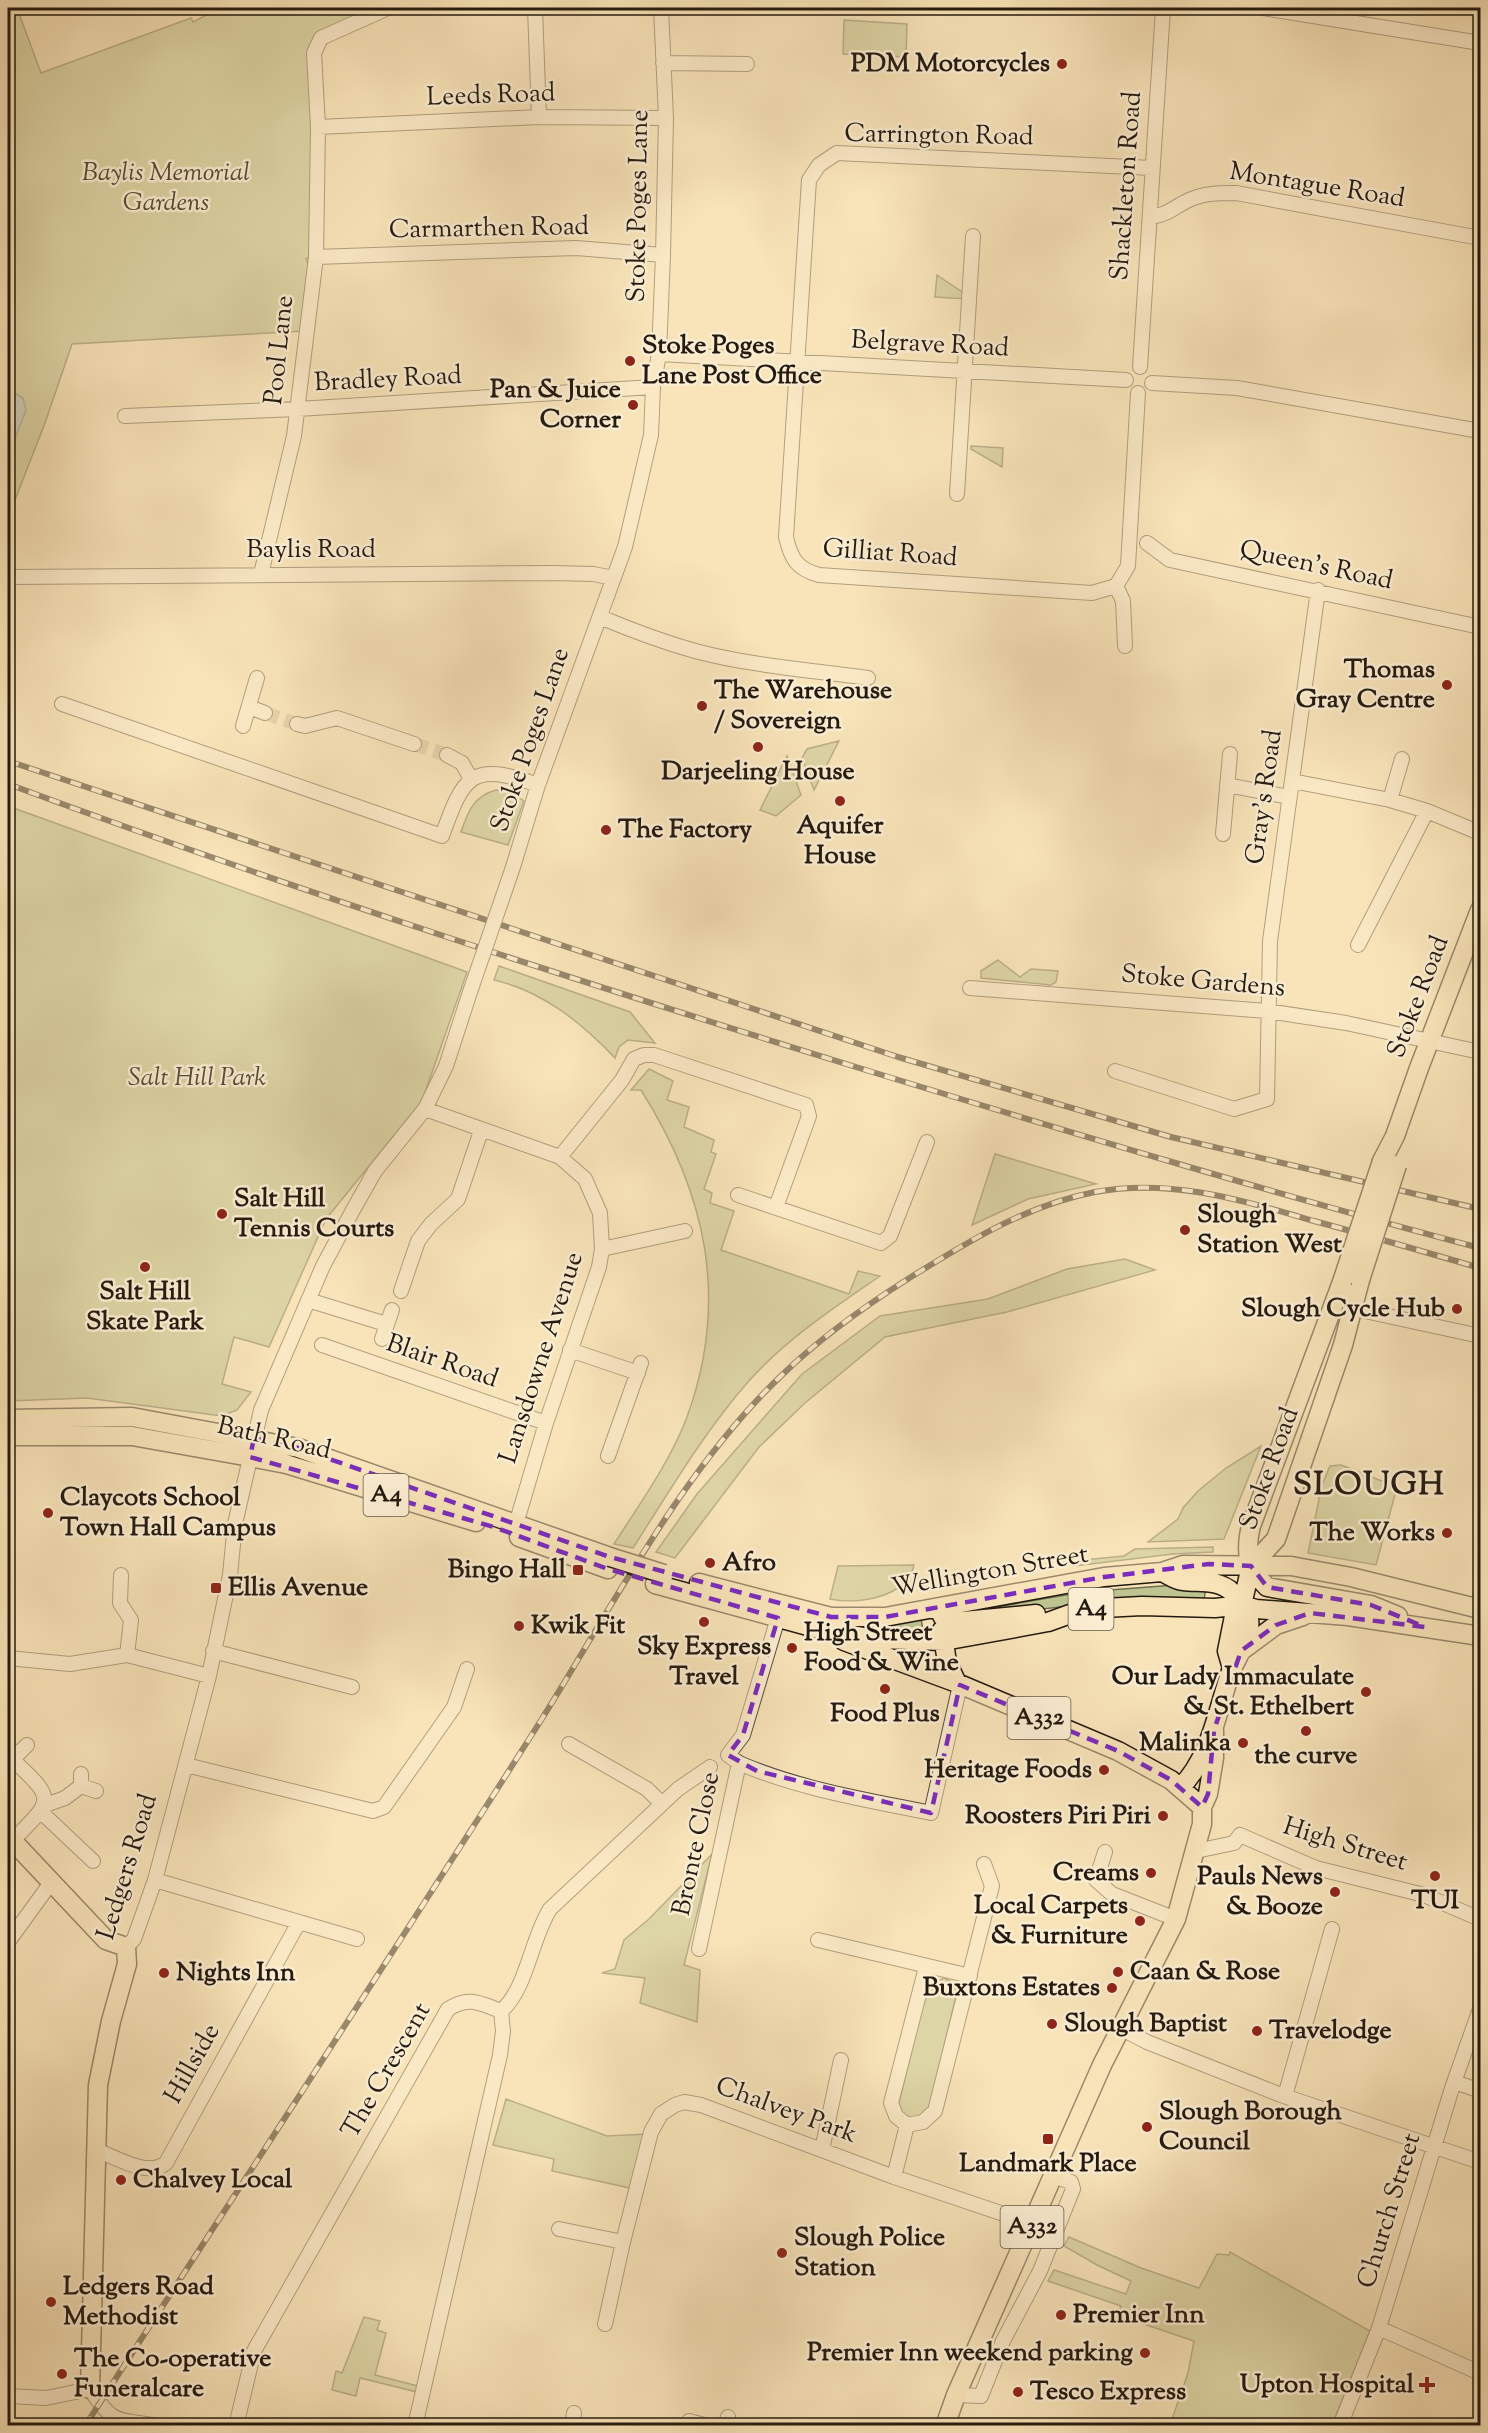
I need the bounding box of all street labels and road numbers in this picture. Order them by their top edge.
street label: Leeds Road [426,75,556,117]
street label: Shackleton Road [1102,90,1152,282]
street label: Stoke Poges Lane [619,109,659,303]
street label: Carrington Road [844,116,1034,156]
street label: Montague Road [1227,154,1408,218]
street label: Carmarthen Road [389,209,590,249]
street label: Pool Lane [256,294,304,406]
street label: Belgrave Road [850,322,1010,368]
street label: Bradley Road [313,358,463,402]
street label: Gilliat Road [821,531,959,577]
street label: Baylis Road [246,532,376,569]
street label: Queen's Road [1236,532,1396,600]
street label: Stoke Poges Lane [482,643,580,837]
street label: Gray's Road [1237,727,1293,867]
street label: Stoke Road [1379,930,1459,1064]
street label: Stoke Gardens [1119,956,1287,1008]
street label: Lansdowne Avenue [490,1248,594,1468]
street label: Blair Road [381,1326,503,1399]
street label: Stoke Road [1231,1402,1309,1536]
street label: Bath Road [213,1408,335,1470]
road number: A4 [364,1474,408,1516]
street label: Wellington Street [889,1536,1091,1608]
road number: A4 [1068,1588,1114,1630]
road number: A332 [1008,1697,1070,1739]
street label: Bronte Close [664,1768,730,1920]
street label: Ledgers Road [88,1789,168,1945]
street label: High Street [1278,1809,1412,1881]
street label: The Crescent [333,1996,441,2146]
street label: Hillside [156,2017,230,2111]
street label: Chalvey Park [710,2068,862,2154]
street label: Church Street [1349,2129,1431,2293]
road number: A332 [1000,2206,1064,2248]

